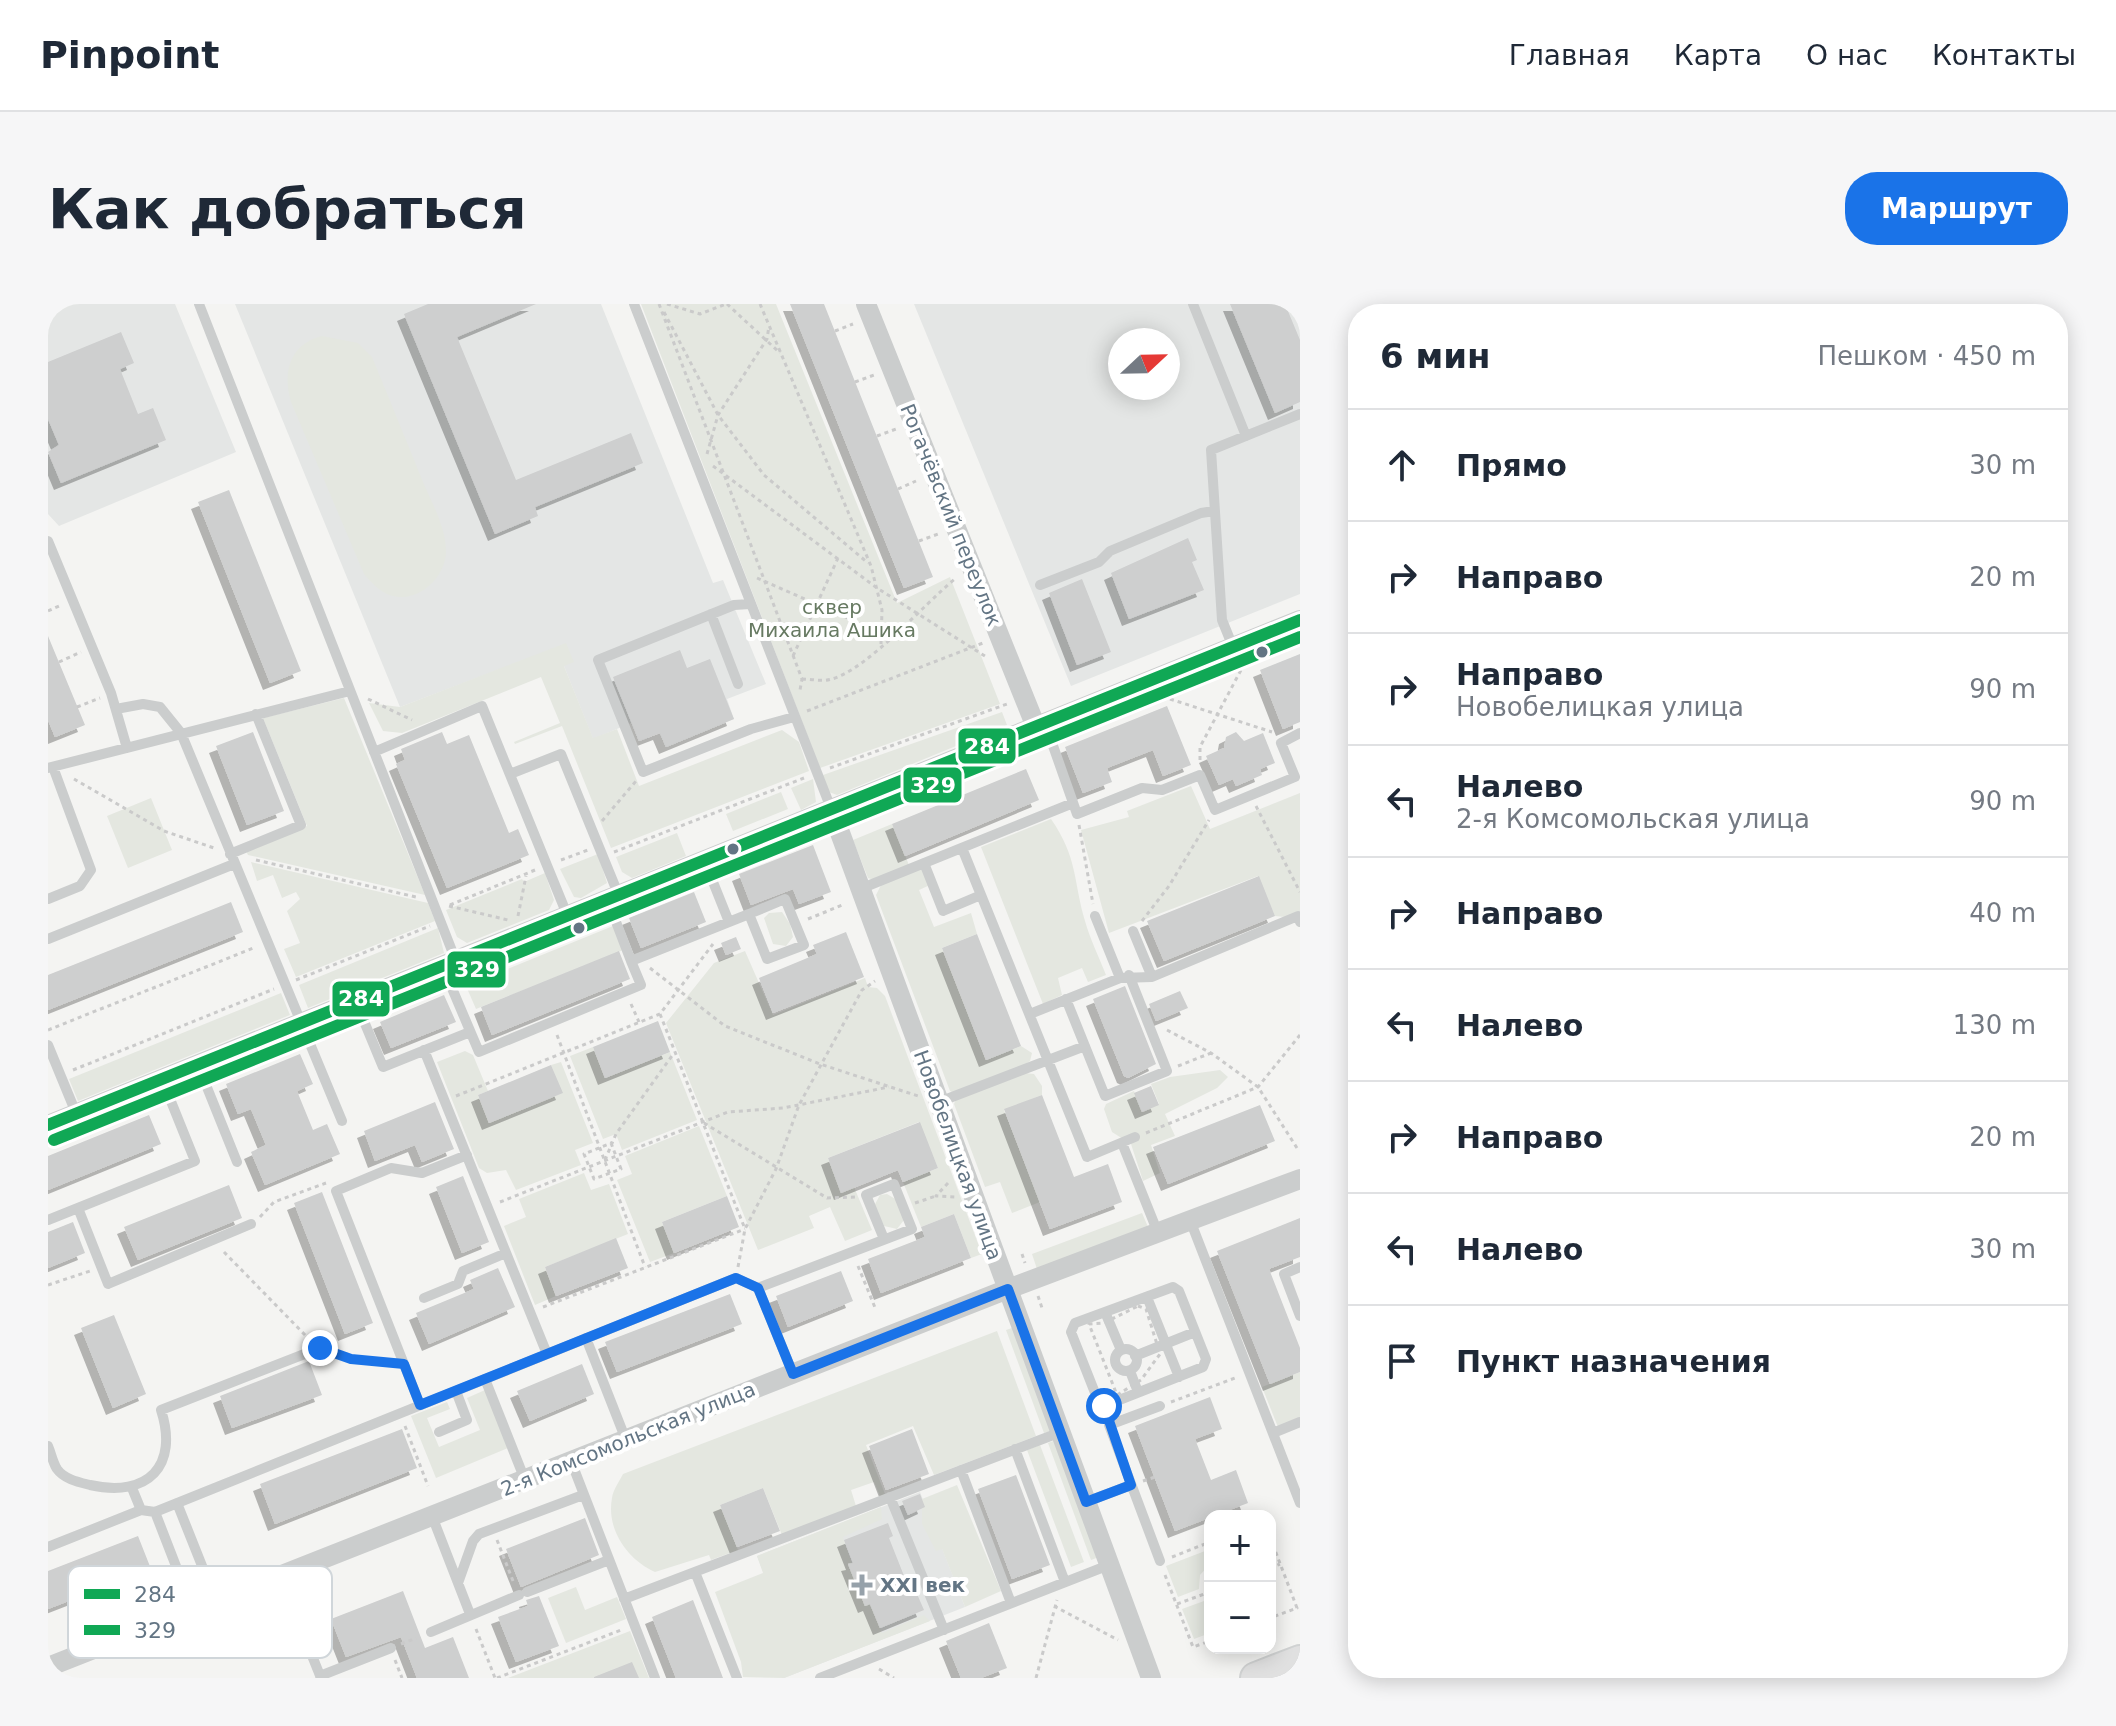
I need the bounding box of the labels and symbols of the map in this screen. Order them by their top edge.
north arrow [1108,328,1180,400]
street label: Рогачёвский переулок [895,400,1007,630]
park label: сквер Михаила Ашика [748,595,916,642]
unlabelled marker [1254,644,1270,660]
line badge: 284 [957,727,1017,765]
text: 284 [964,734,1010,759]
line badge: 329 [902,766,963,804]
text: 329 [910,773,956,798]
unlabelled marker [725,841,741,857]
unlabelled marker [571,920,587,936]
line badge: 329 [446,950,507,989]
text: 329 [454,957,500,982]
line badge: 284 [331,980,391,1018]
text: 284 [338,986,384,1011]
street label: Новобелицкая улица [909,1047,1007,1263]
route end [302,1330,338,1366]
street label: 2-я Комсомольская улица [497,1377,759,1501]
route start [1086,1388,1122,1424]
legend [68,1566,332,1658]
place label: XXI век [880,1573,965,1597]
marker: XXI век [851,1574,873,1596]
text: 284 [134,1582,176,1607]
text: 329 [134,1618,176,1643]

